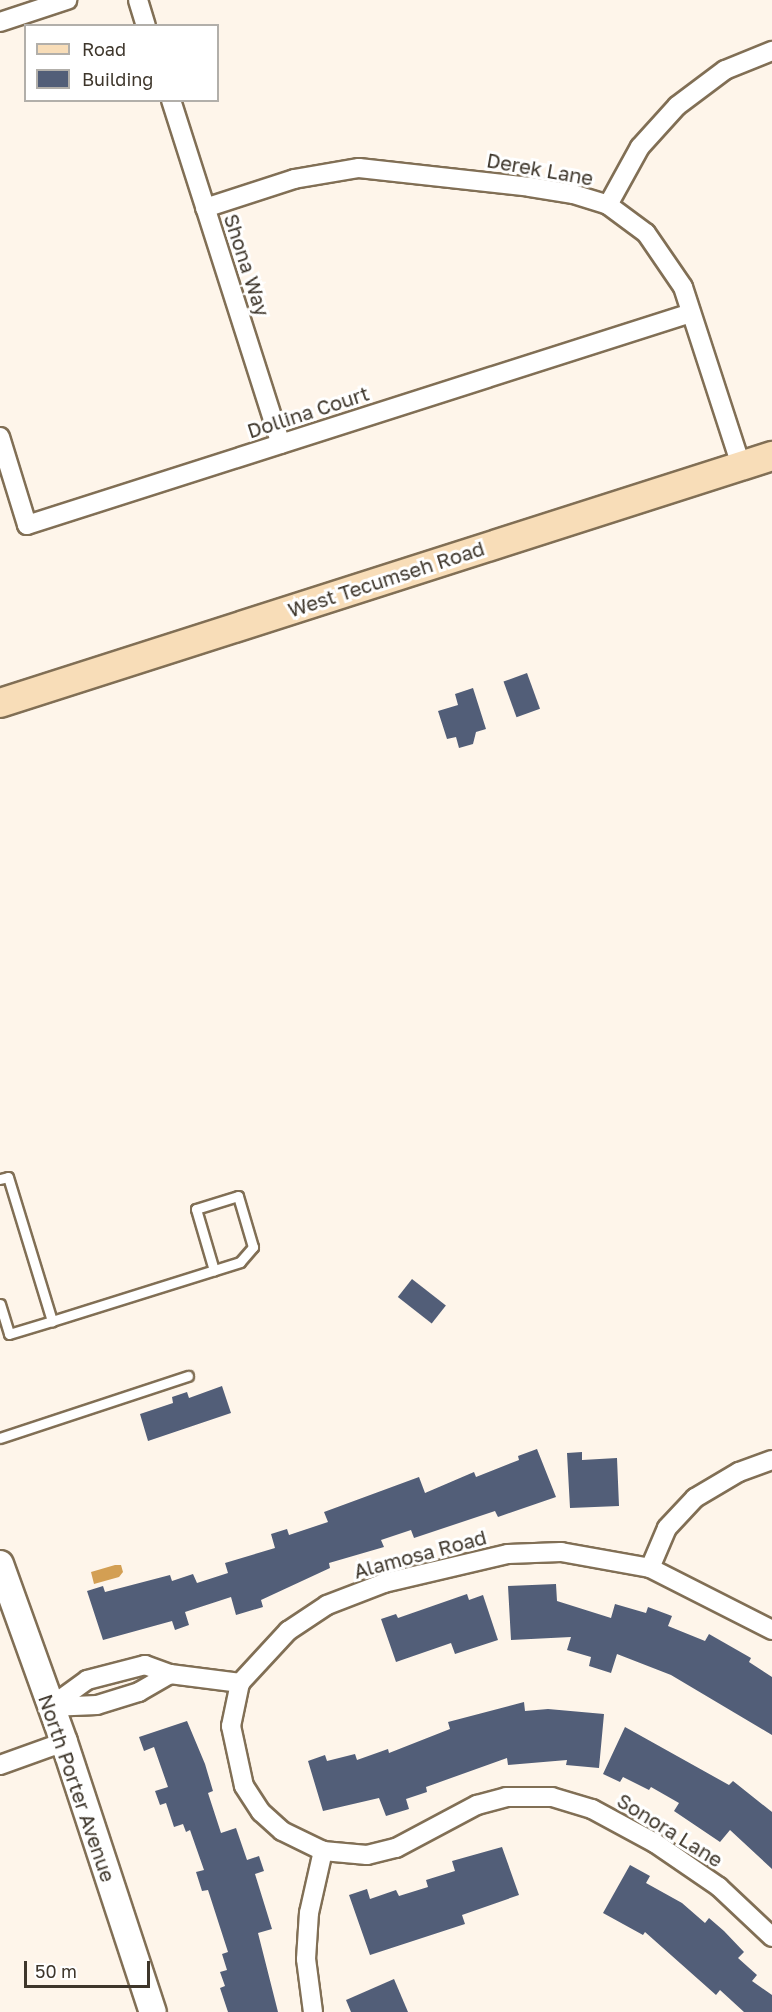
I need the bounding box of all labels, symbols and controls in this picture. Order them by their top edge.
legend [24,24,219,102]
text: Road [82,38,126,60]
text: Building [82,68,153,90]
street label: Derek Lane [485,148,595,190]
street label: Shona Way [219,211,275,319]
street label: Dollina Court [244,381,372,443]
street label: West Tecumseh Road [285,536,487,622]
street label: Alamosa Road [351,1525,489,1583]
street label: North Porter Avenue [34,1691,120,1885]
street label: Sonora Lane [613,1788,727,1872]
scale bar [27,1949,153,1987]
text: 50 m [35,1960,77,1982]

